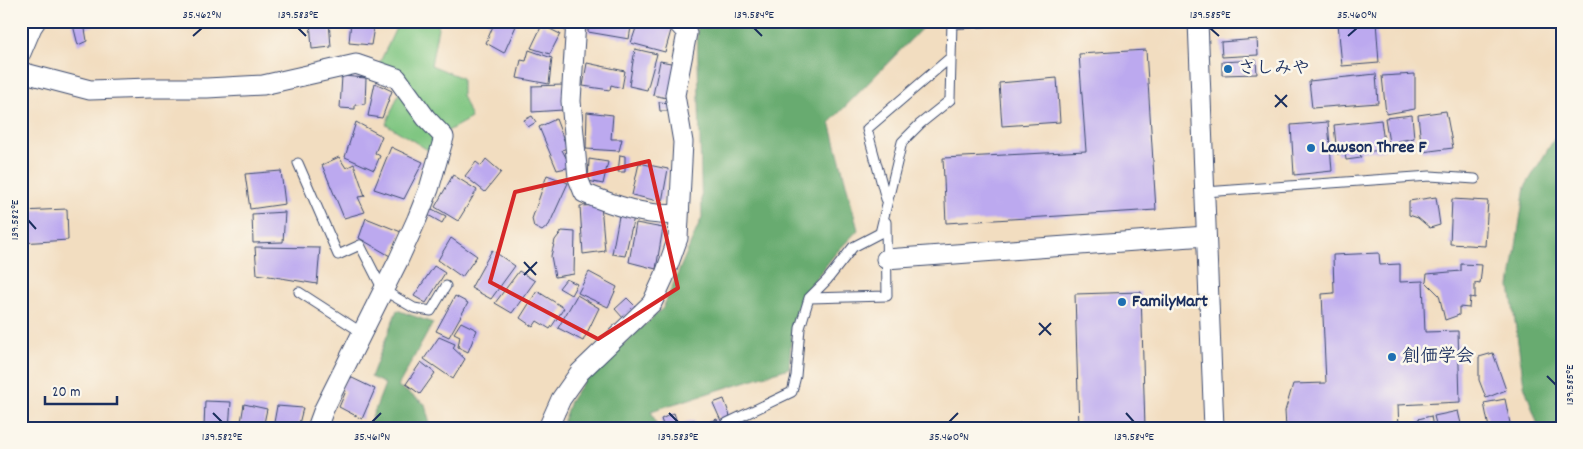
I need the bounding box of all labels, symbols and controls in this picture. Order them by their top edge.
text: 35.462°N [183,7,221,24]
text: 139.583°E [278,7,319,24]
text: 139.584°E [734,7,775,24]
text: 139.585°E [1190,7,1231,24]
text: 35.460°N [1337,7,1377,24]
place label: さしみや [1238,57,1310,82]
marker: さしみや [1222,63,1234,75]
place label: Lawson Three F [1321,136,1428,161]
marker: Lawson Three F [1305,142,1317,154]
text: 139.582°E [7,199,24,240]
place label: FamilyMart [1132,290,1208,315]
marker: FamilyMart [1116,296,1128,308]
place label: 創価学会 [1402,345,1474,370]
marker: 創価学会 [1386,351,1398,363]
text: 139.585°E [1562,364,1579,405]
scale bar [45,374,118,406]
text: 20 m [52,382,80,404]
text: 139.582°E [202,429,243,446]
text: 35.461°N [354,429,390,446]
text: 139.583°E [658,429,699,446]
text: 35.460°N [929,429,969,446]
text: 139.584°E [1114,429,1155,446]

